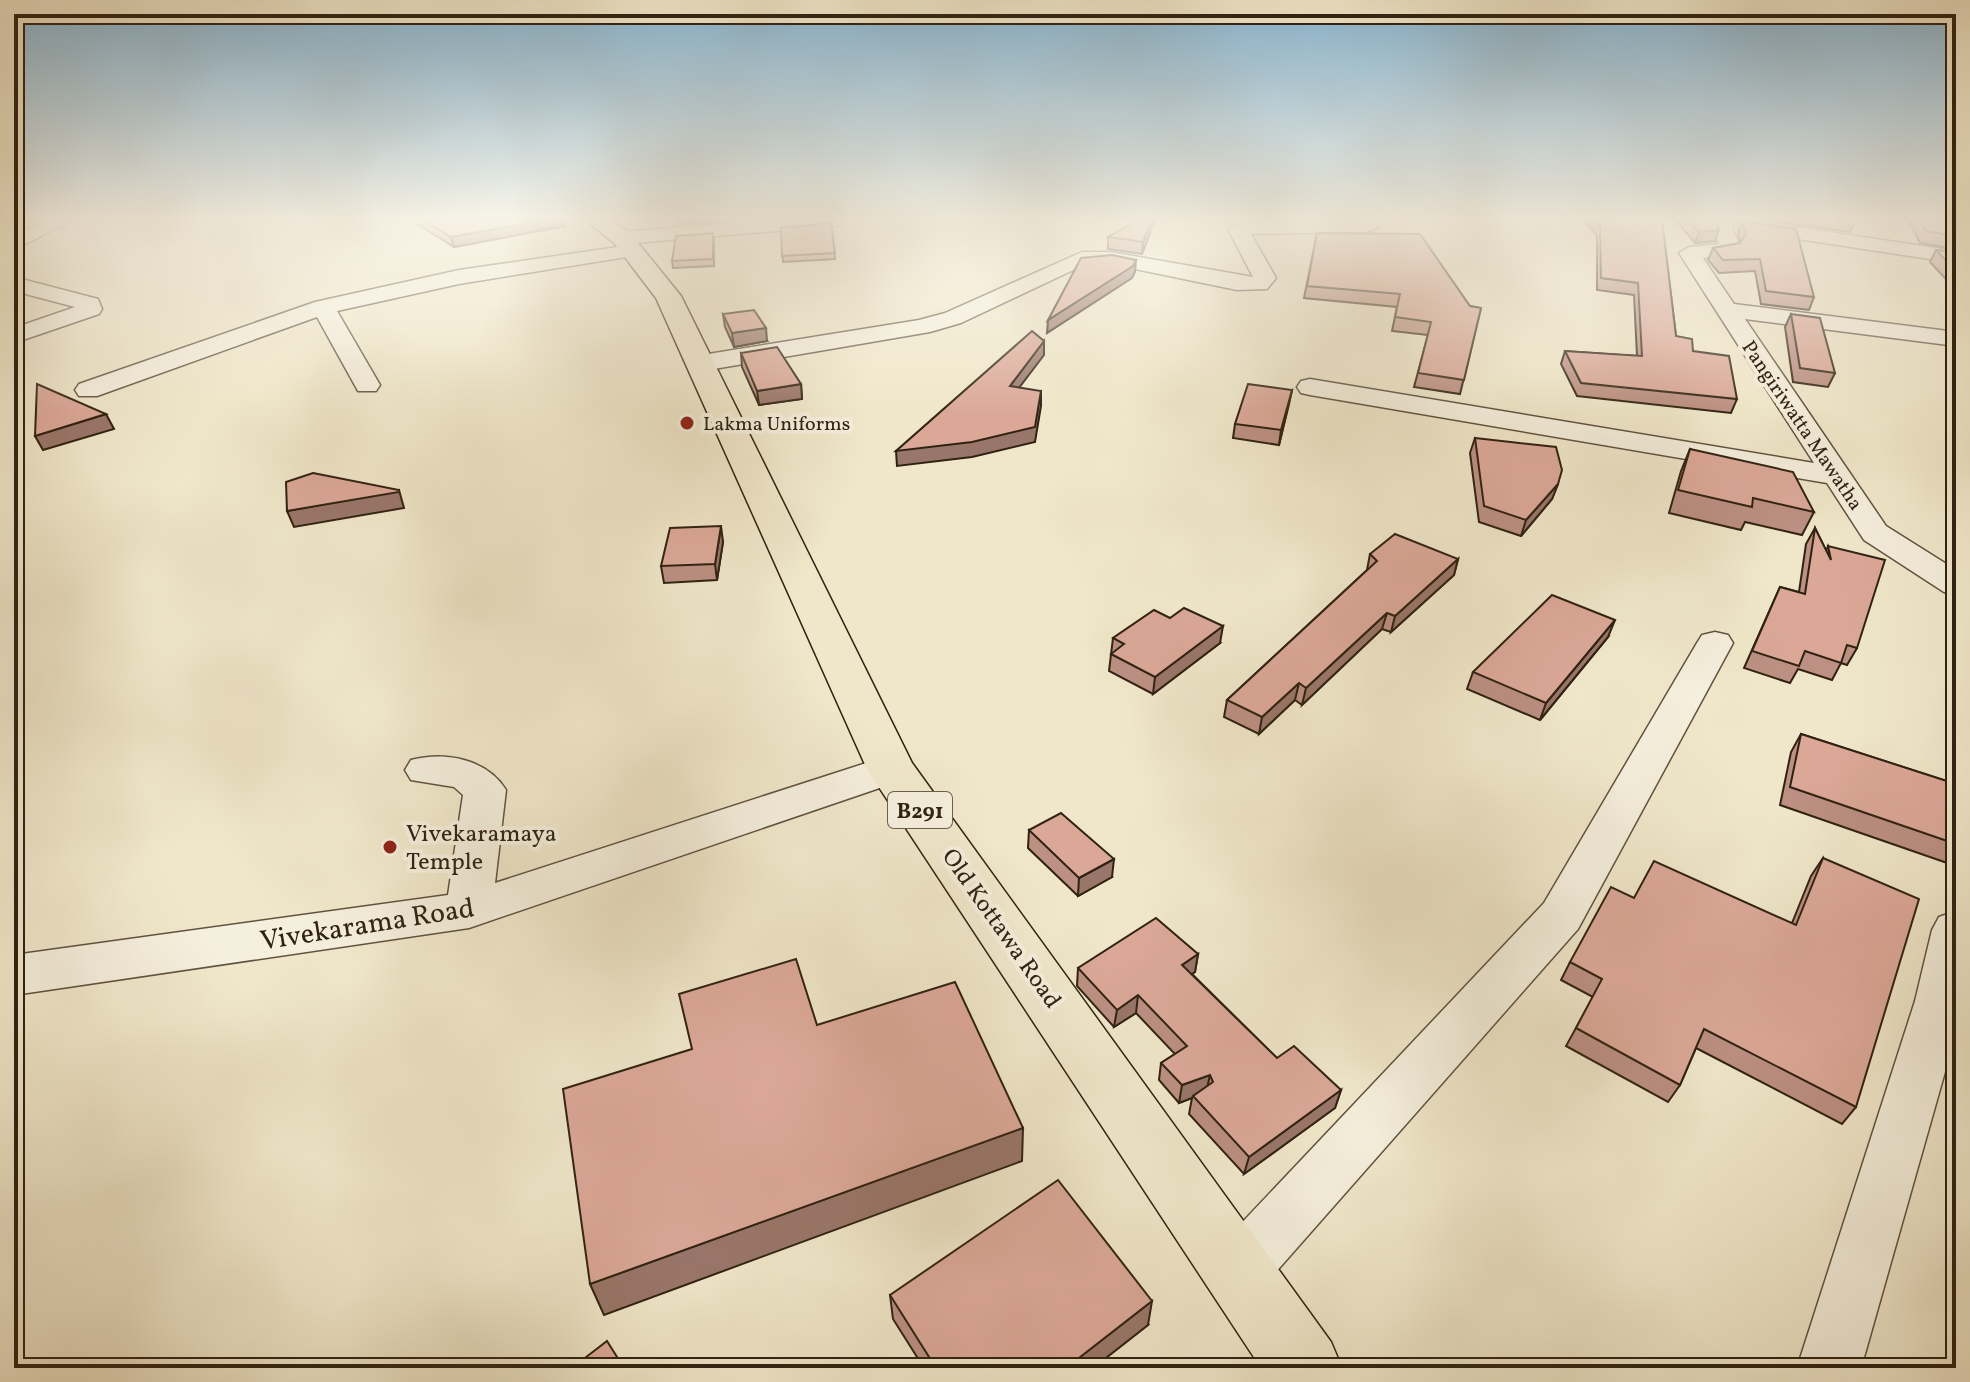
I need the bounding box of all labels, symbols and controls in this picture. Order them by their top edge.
street label: Pangiriwatta Mawatha [1734,336,1869,517]
place label: Lakma Uniforms [703,411,850,439]
marker: Lakma Uniforms [678,414,696,432]
road number: B291 [888,792,952,828]
place label: Vivekaramaya Temple [406,818,557,880]
marker: Vivekaramaya Temple [381,838,399,856]
street label: Old Kottawa Road [932,842,1068,1016]
street label: Vivekarama Road [257,889,477,962]

